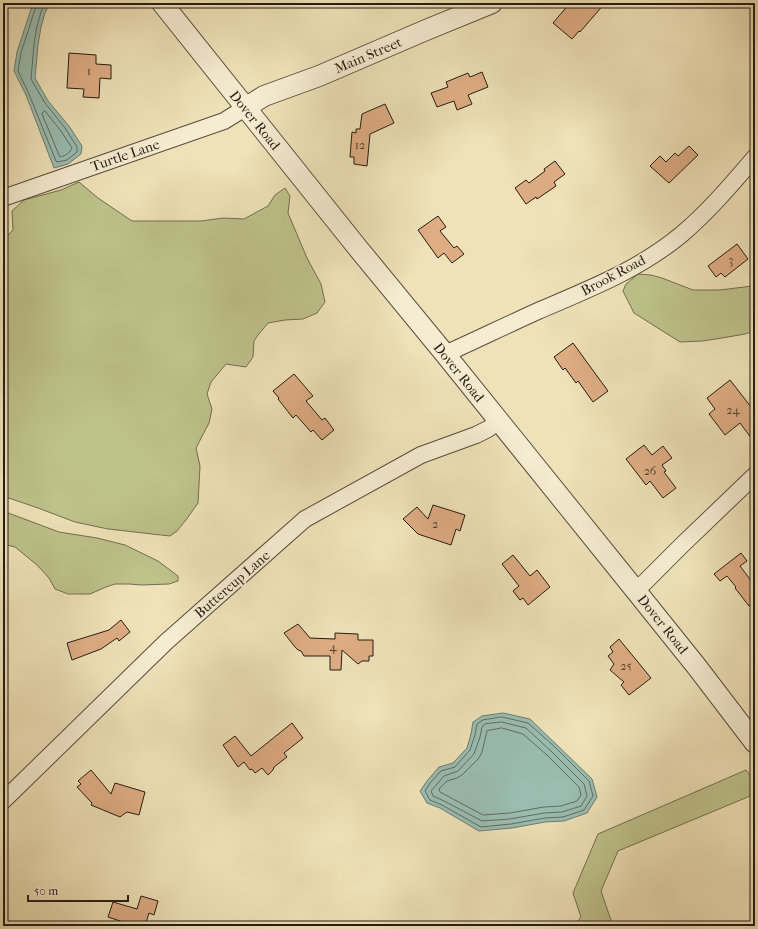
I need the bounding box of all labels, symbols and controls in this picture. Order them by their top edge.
street label: Main Street [332,34,404,77]
house number: 1 [87,64,91,78]
street label: Dover Road [226,87,284,154]
street label: Turtle Lane [88,136,162,175]
house number: 12 [355,138,365,152]
street label: Brook Road [578,251,649,299]
house number: 3 [729,253,734,267]
street label: Dover Road [430,339,488,406]
house number: 24 [726,403,741,417]
house number: 26 [644,464,657,478]
house number: 2 [432,517,438,531]
street label: Buttercup Lane [191,547,274,622]
street label: Dover Road [634,591,692,658]
house number: 4 [329,640,337,654]
house number: 25 [620,659,632,673]
scale bar [28,877,128,903]
text: 50 m [34,884,58,898]

